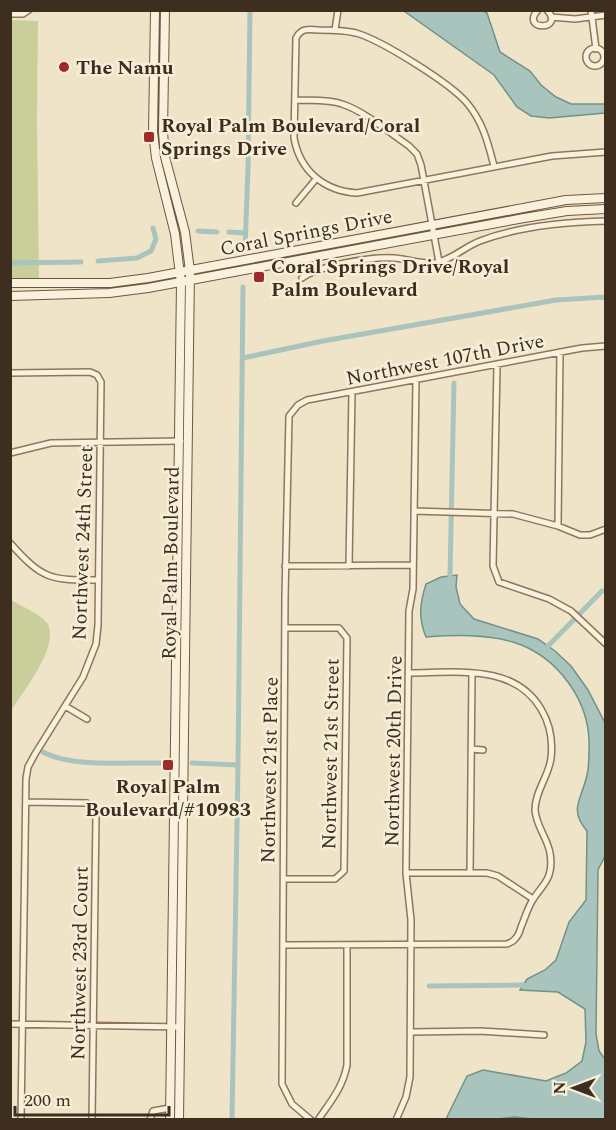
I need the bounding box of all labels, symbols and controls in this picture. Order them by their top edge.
place label: The Namu [76,53,174,83]
marker: The Namu [57,60,71,74]
place label: Royal Palm Boulevard/Coral Springs Drive [161,111,420,164]
marker: Royal Palm Boulevard/Coral Springs Drive [142,130,156,144]
street label: Coral Springs Drive [217,202,395,264]
place label: Coral Springs Drive/Royal Palm Boulevard [271,252,509,305]
marker: Coral Springs Drive/Royal Palm Boulevard [252,270,266,284]
street label: Northwest 107th Drive [344,326,547,394]
street label: Northwest 24th Street [65,445,101,641]
street label: Royal Palm Boulevard [154,466,188,660]
street label: Northwest 20th Drive [377,655,411,847]
street label: Northwest 21st Street [314,658,348,850]
street label: Northwest 21st Place [253,676,287,864]
marker: Royal Palm Boulevard/#10983 [161,758,175,772]
place label: Royal Palm Boulevard/#10983 [85,772,251,825]
street label: Northwest 23rd Court [63,866,97,1060]
north arrow [544,1058,604,1118]
scale bar [15,1079,170,1117]
text: N [548,1081,572,1095]
text: 200 m [24,1087,71,1114]

